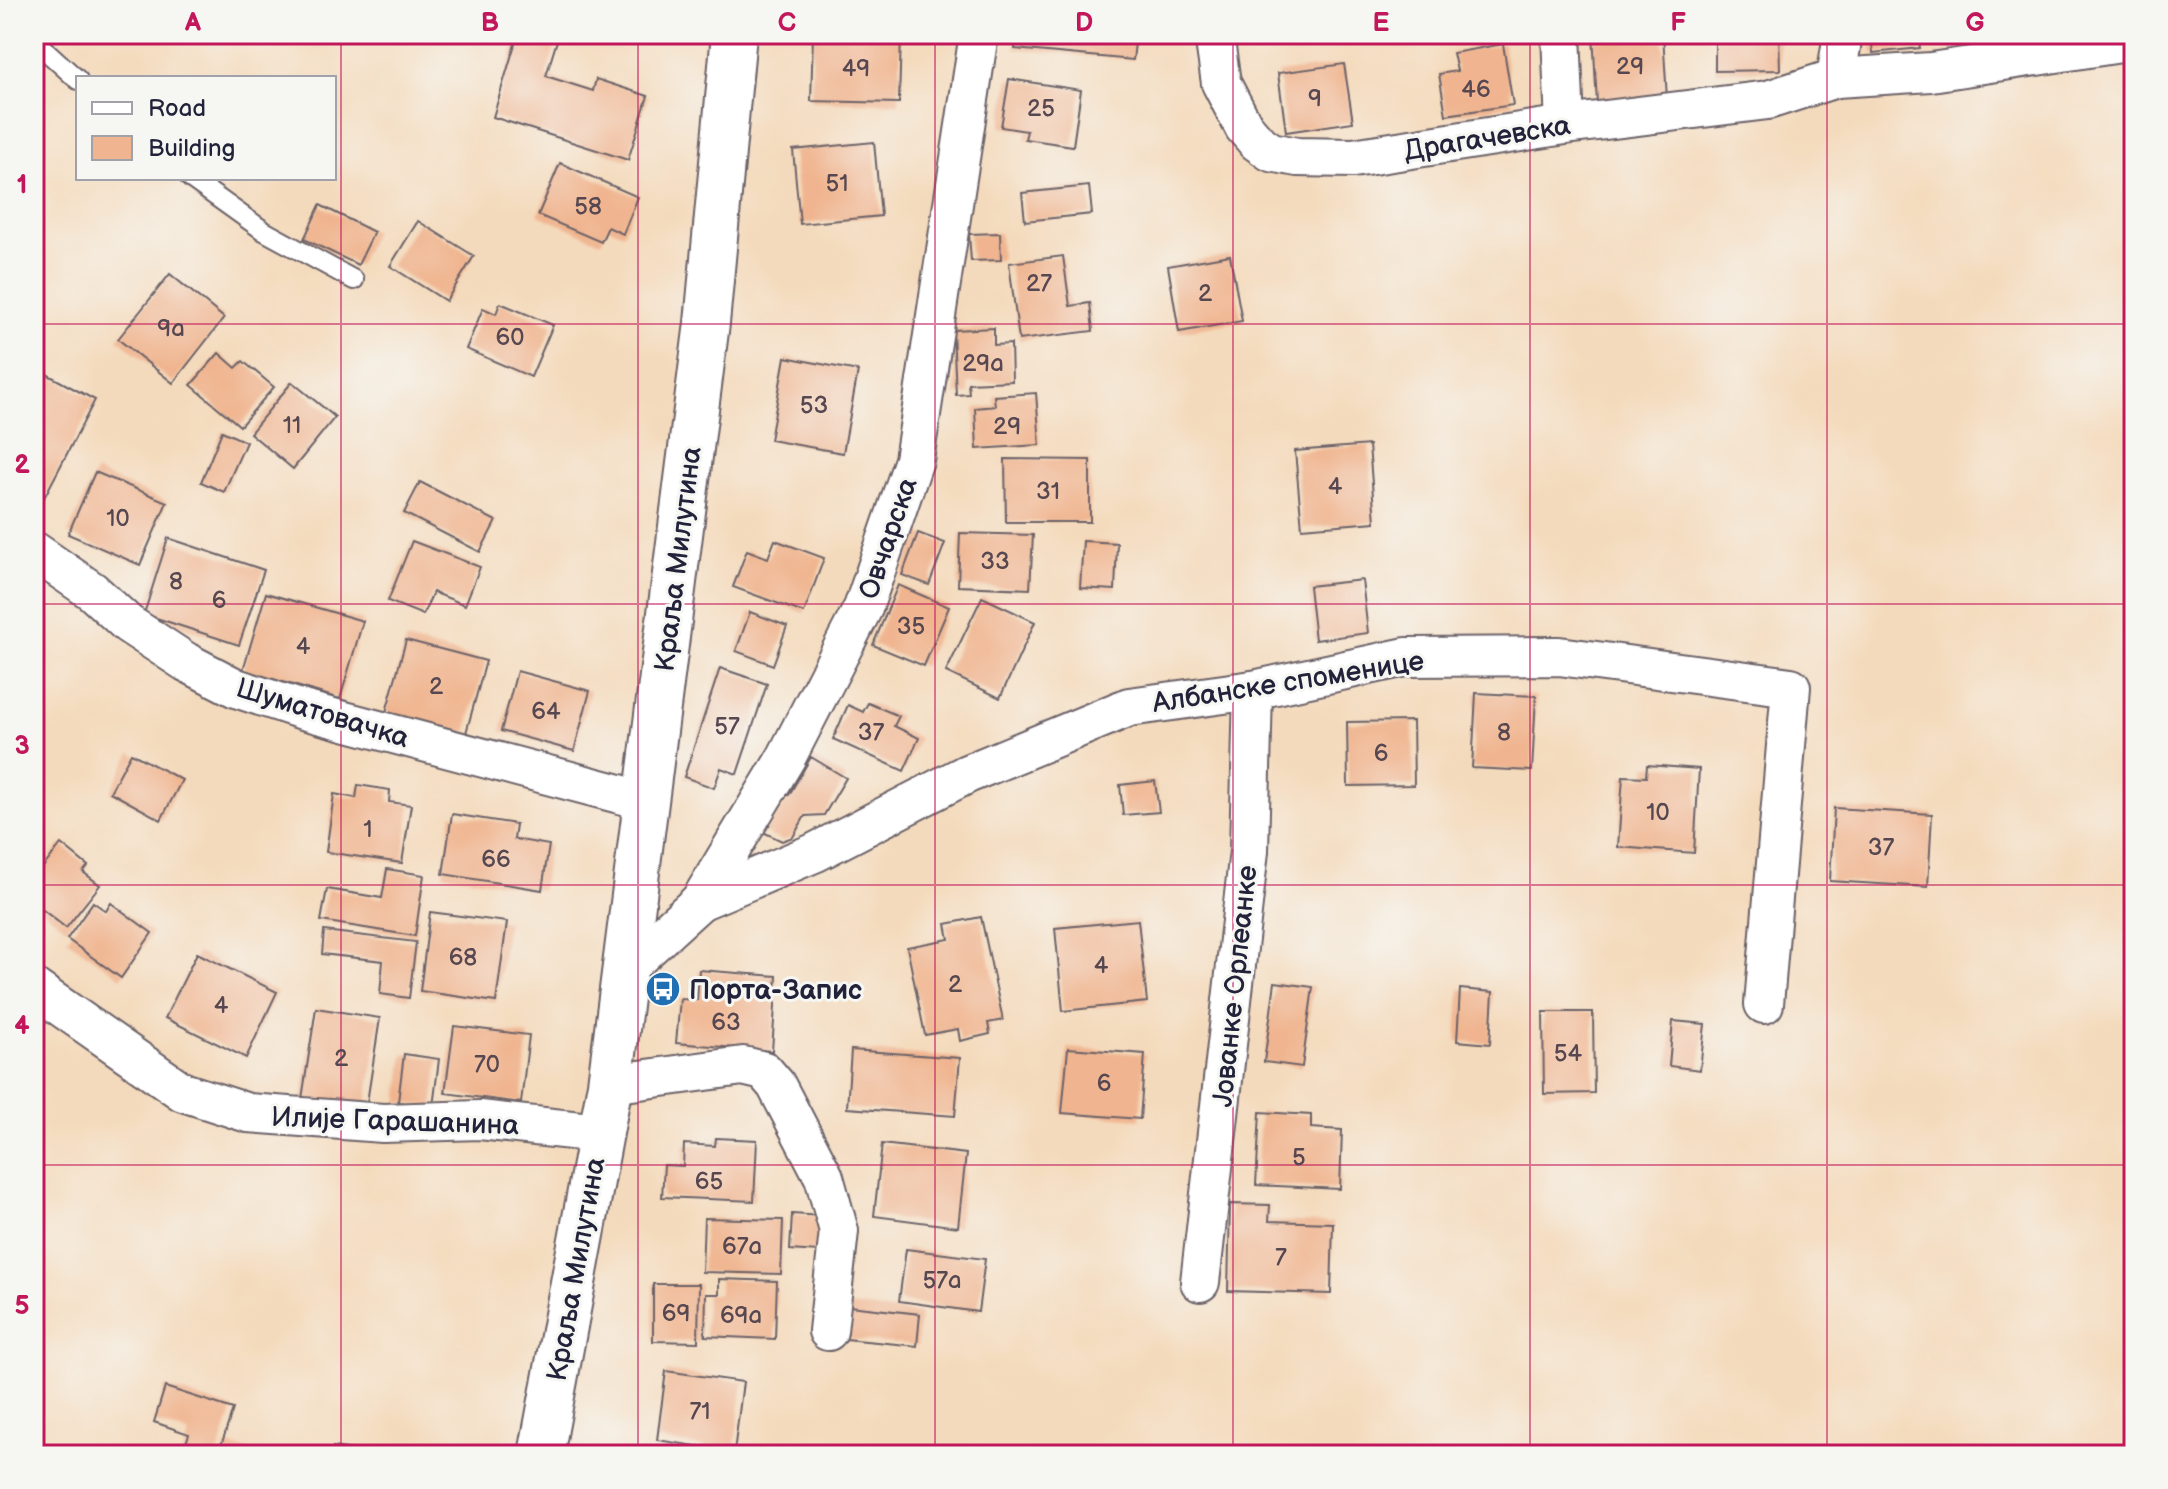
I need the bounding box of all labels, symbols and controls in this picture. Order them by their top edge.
text: A [184,8,201,39]
text: B [481,8,499,39]
text: C [778,8,796,39]
text: D [1075,8,1093,39]
text: E [1373,8,1390,39]
text: F [1670,8,1686,39]
text: G [1965,8,1985,39]
house number: 29 [1616,52,1644,81]
house number: 49 [842,54,870,83]
house number: 46 [1461,75,1491,104]
legend [76,76,336,180]
house number: 9 [1308,84,1322,113]
text: Road [148,94,206,123]
house number: 25 [1027,94,1055,123]
street label: Драгачевска [1401,109,1573,168]
text: Building [148,134,235,163]
house number: 51 [825,169,849,198]
text: 1 [17,170,27,201]
house number: 58 [574,192,602,221]
house number: 27 [1026,269,1052,298]
house number: 2 [1198,279,1212,308]
house number: 9a [157,314,185,343]
house number: 60 [496,323,524,352]
house number: 29a [962,349,1004,378]
house number: 53 [800,391,828,420]
house number: 11 [283,411,301,440]
house number: 29 [993,412,1021,441]
street label: Краља Милутина [648,444,709,674]
text: 2 [14,450,30,481]
house number: 4 [1328,472,1343,501]
street label: Овчарска [852,473,925,604]
house number: 31 [1036,477,1060,506]
house number: 10 [106,504,130,533]
house number: 33 [980,547,1010,576]
house number: 8 [169,567,183,596]
house number: 6 [212,586,226,615]
house number: 35 [897,612,925,641]
house number: 4 [296,632,311,661]
street label: Албанске споменице [1149,645,1426,720]
street label: Шуматовачка [232,672,413,755]
house number: 2 [429,672,443,701]
house number: 64 [531,697,561,726]
house number: 57 [714,712,740,741]
house number: 37 [858,718,884,747]
house number: 8 [1497,718,1511,747]
text: 3 [14,731,30,762]
house number: 6 [1374,739,1388,768]
house number: 10 [1646,798,1670,827]
house number: 1 [363,815,373,844]
house number: 37 [1868,833,1894,862]
house number: 66 [481,845,511,874]
street label: Јованке Орлеанке [1206,864,1265,1109]
house number: 68 [449,943,477,972]
house number: 4 [1094,951,1109,980]
bus stop icon: Порта-Запис [644,970,682,1008]
house number: 2 [948,970,962,999]
place label: Порта-Запис [689,974,862,1007]
house number: 4 [214,991,229,1020]
house number: 63 [711,1008,741,1037]
text: 4 [14,1011,30,1042]
house number: 54 [1554,1039,1583,1068]
house number: 2 [334,1044,348,1073]
house number: 70 [474,1050,500,1079]
house number: 6 [1097,1069,1111,1098]
street label: Илије Гарашанина [270,1101,520,1142]
house number: 5 [1292,1143,1306,1172]
street label: Краља Милутина [541,1154,612,1384]
house number: 65 [695,1167,723,1196]
house number: 67a [722,1232,762,1261]
house number: 7 [1275,1243,1287,1272]
house number: 57a [922,1266,962,1295]
text: 5 [14,1291,30,1322]
house number: 69 [662,1299,690,1328]
house number: 69a [720,1301,762,1330]
house number: 71 [689,1397,711,1426]

